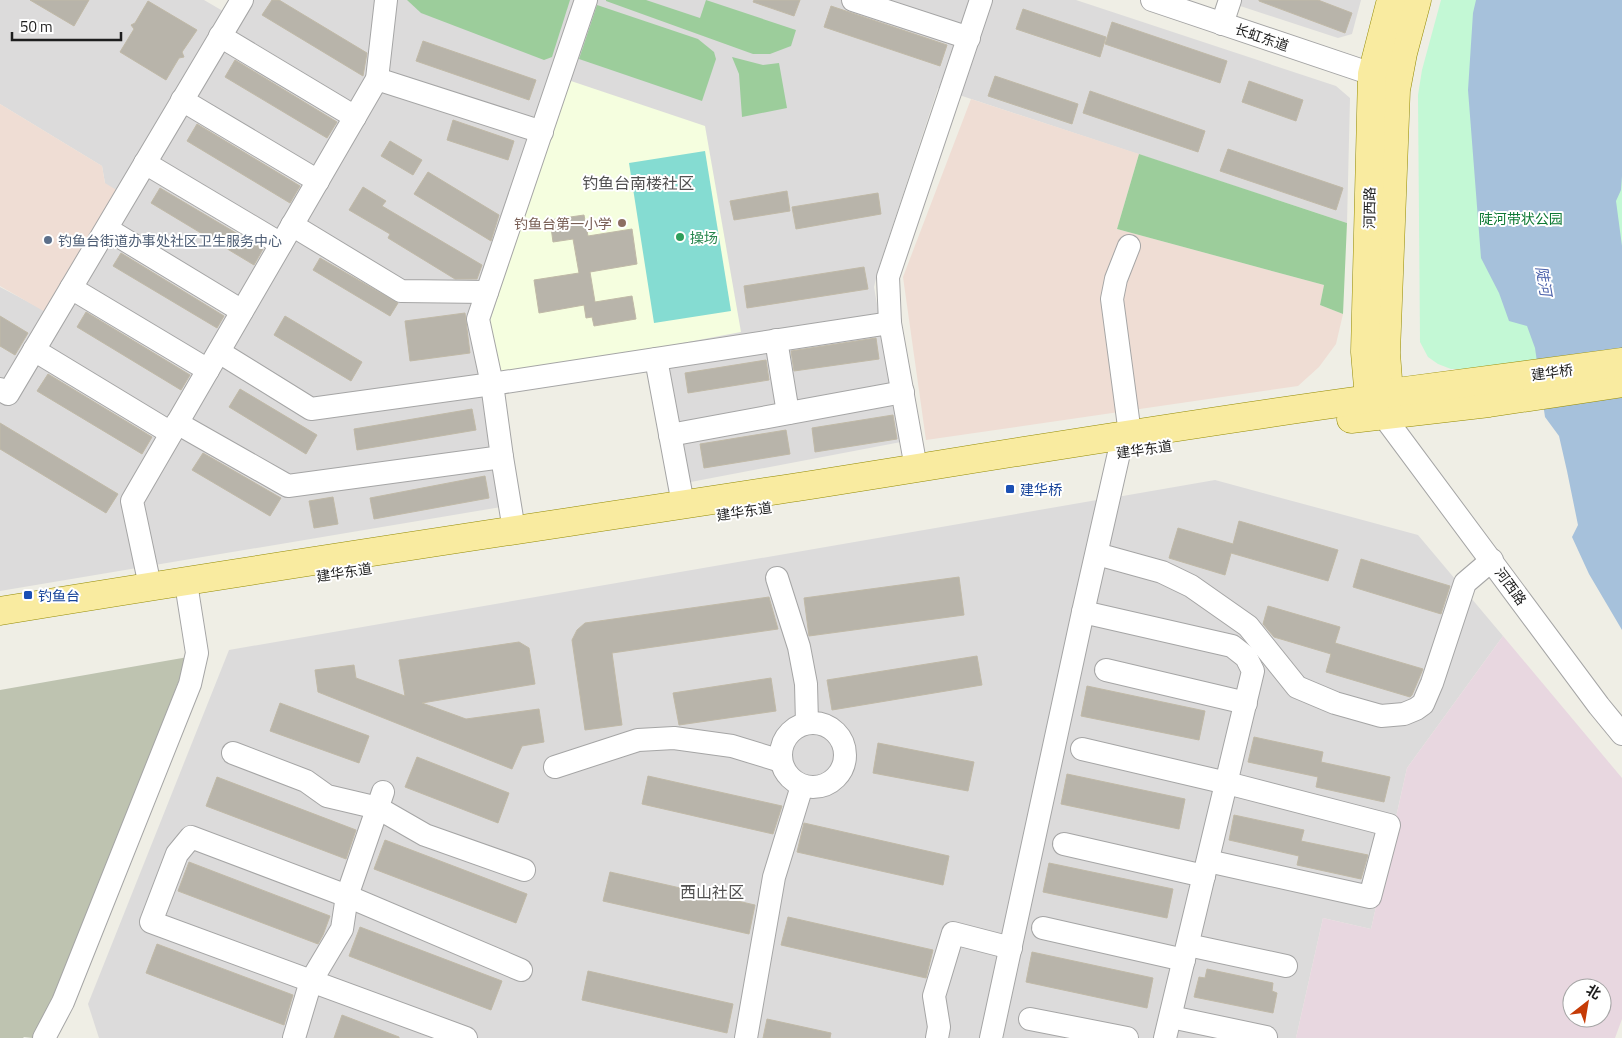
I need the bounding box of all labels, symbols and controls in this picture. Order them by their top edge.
scale bar [12,10,121,42]
text: 50 m [20,15,53,38]
street label: 长虹东道 [1232,18,1292,56]
district label: 钓鱼台南楼社区 [582,171,694,195]
street label: 河西路 [1358,187,1380,229]
park label: 陡河带状公园 [1479,208,1563,229]
place label: 钓鱼台第一小学 [514,213,612,234]
marker: 钓鱼台第一小学 [616,217,628,229]
place label: 操场 [690,227,718,248]
place label: 钓鱼台街道办事处社区卫生服务中心 [58,230,282,251]
marker: 操场 [674,231,686,243]
marker: 钓鱼台街道办事处社区卫生服务中心 [42,234,54,246]
water label: 陡河 [1530,264,1558,301]
street label: 建华桥 [1530,359,1574,385]
street label: 建华东道 [1115,435,1173,463]
place label: 建华桥 [1020,479,1062,500]
marker: 建华桥 [1004,483,1016,495]
street label: 建华东道 [715,496,773,526]
street label: 建华东道 [315,557,373,587]
street label: 河西路 [1490,563,1532,609]
place label: 钓鱼台 [38,585,80,606]
marker: 钓鱼台 [22,589,34,601]
district label: 西山社区 [680,880,744,904]
north arrow [1562,978,1612,1028]
text: 北 [1583,979,1605,1004]

